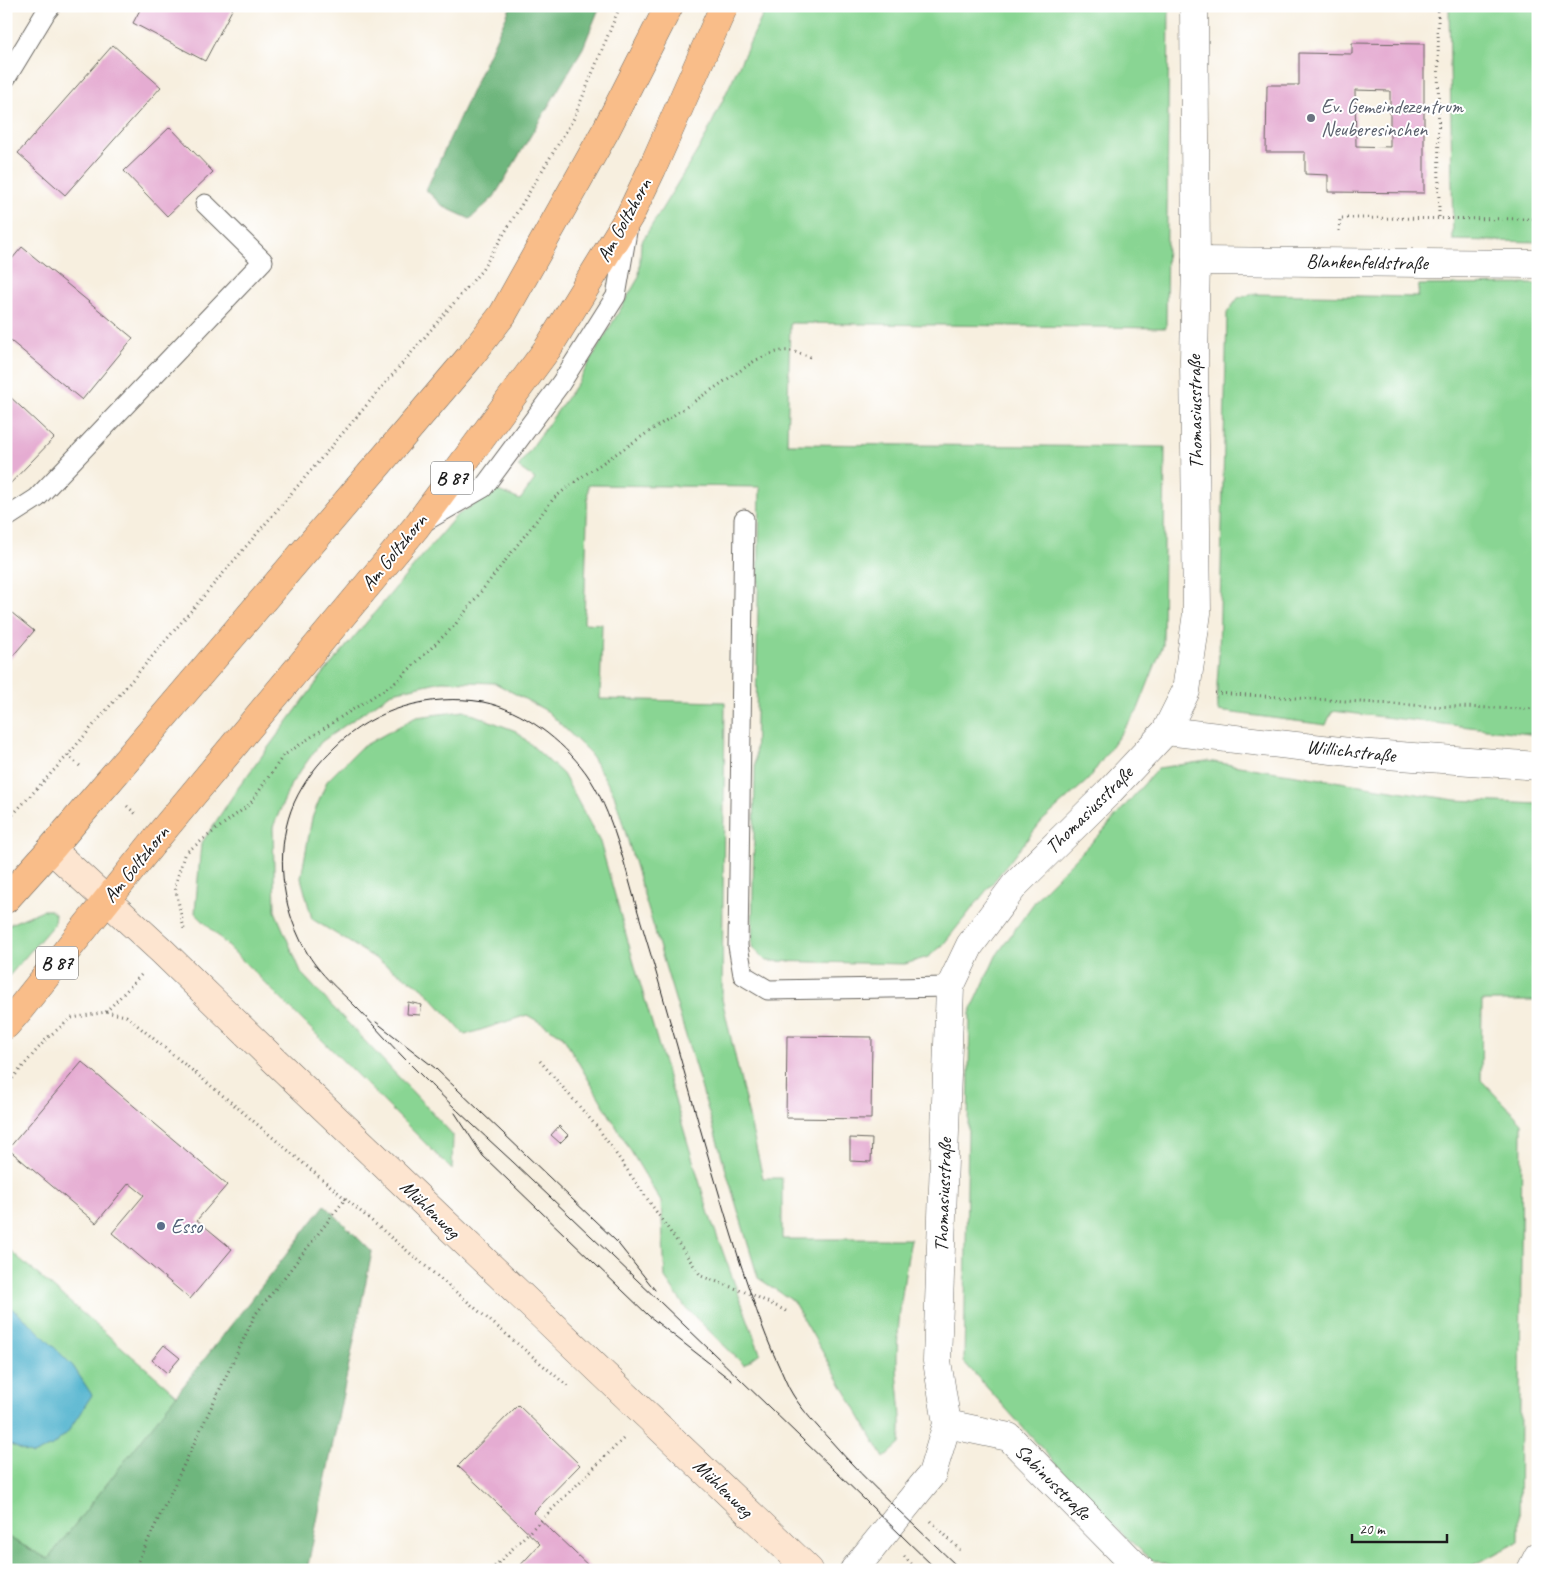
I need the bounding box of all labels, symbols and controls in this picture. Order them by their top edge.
place label: Ev. Gemeindezentrum Neuberesinchen [1321,94,1465,142]
marker: Ev. Gemeindezentrum Neuberesinchen [1305,112,1317,124]
street label: Am Goltzhorn [591,173,658,266]
street label: Blankenfeldstraße [1306,248,1430,276]
street label: Thomasiusstraße [1181,353,1208,469]
road number: B 87 [431,462,473,494]
street label: Am Goltzhorn [355,508,433,595]
street label: Willichstraße [1305,734,1398,768]
street label: Thomasiusstraße [1040,760,1139,859]
street label: Am Goltzhorn [97,820,175,907]
road number: B 87 [36,946,78,980]
street label: Thomasiusstraße [929,1136,958,1252]
street label: Mühlenweg [395,1174,467,1245]
place label: Esso [171,1214,203,1239]
marker: Esso [155,1220,167,1232]
street label: Sabinusstraße [1010,1439,1097,1526]
street label: Mühlenweg [688,1453,760,1524]
scale bar [1352,1511,1446,1543]
text: 20 m [1359,1520,1386,1539]

